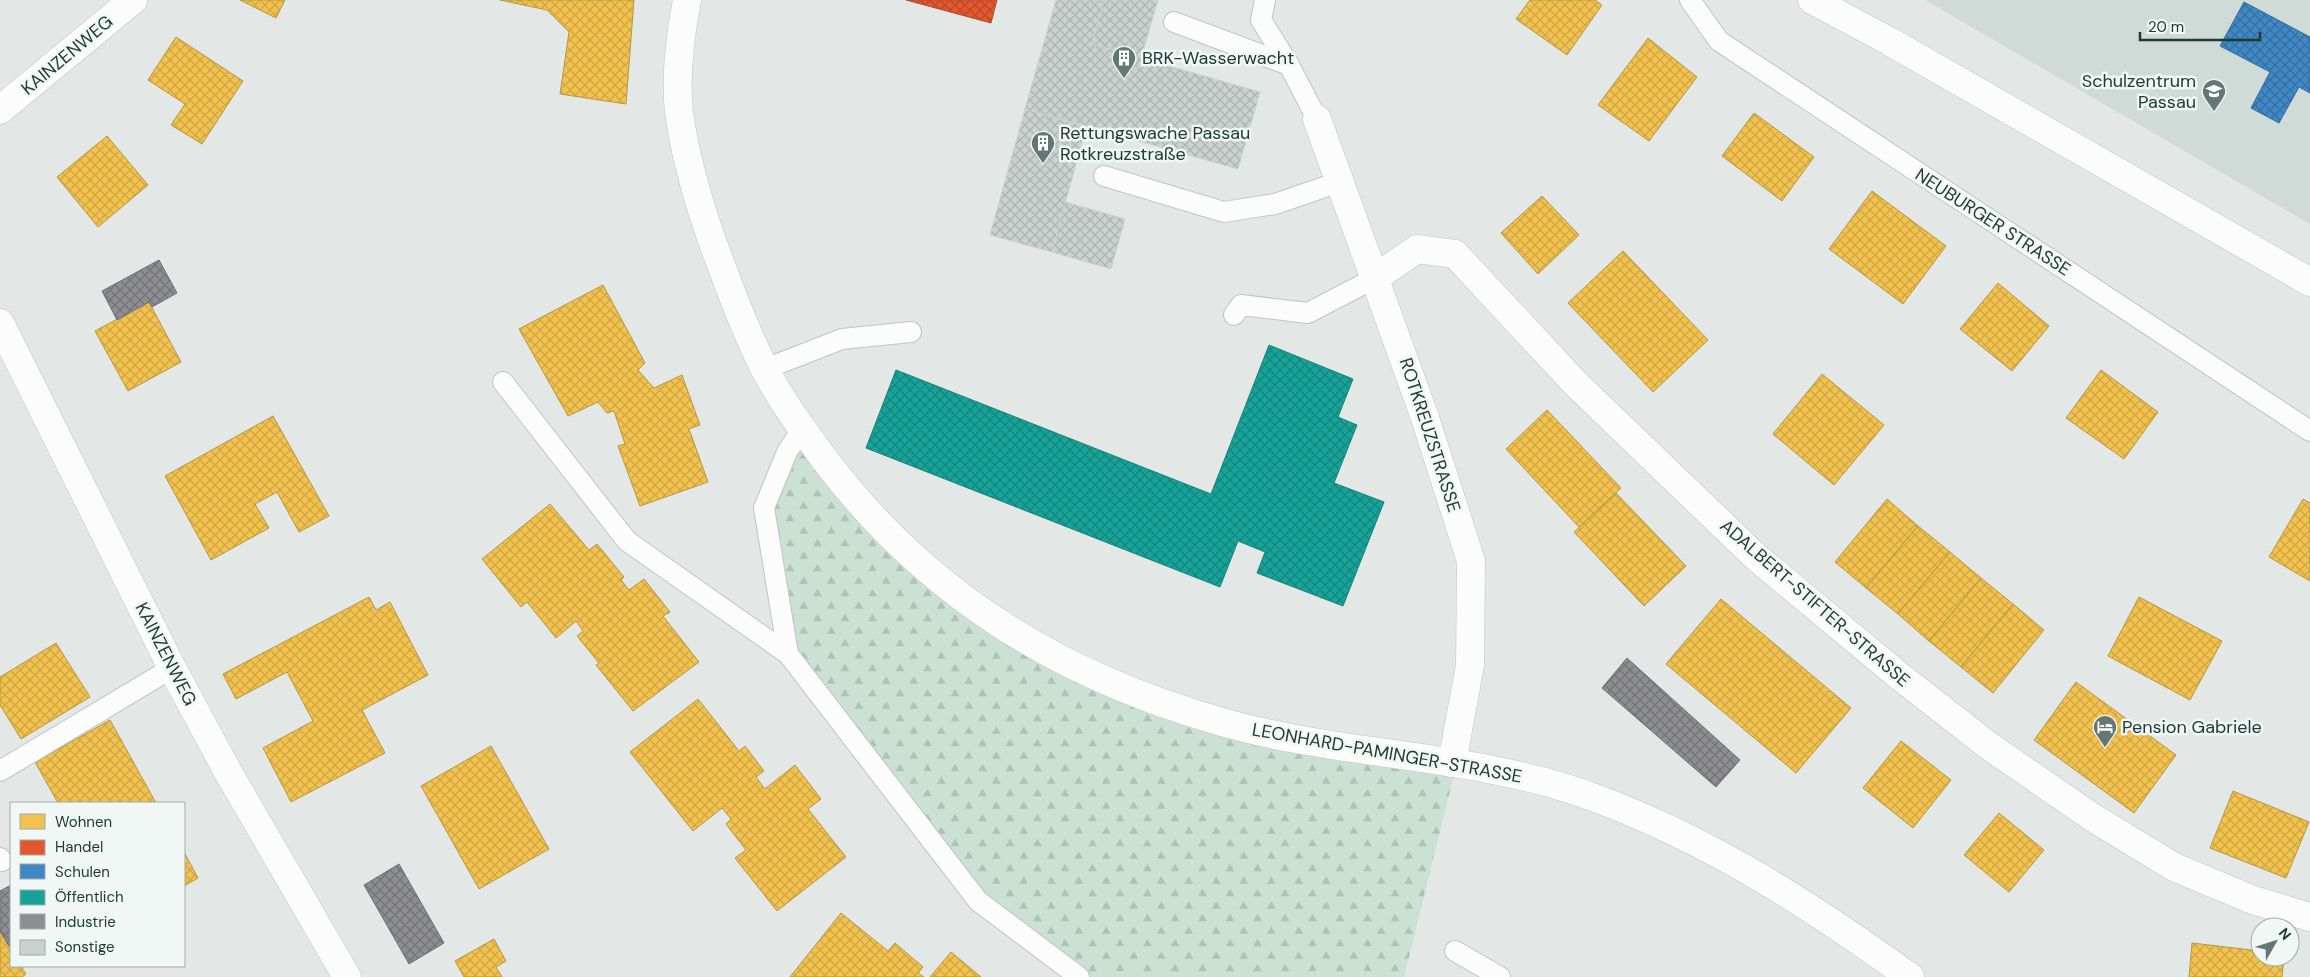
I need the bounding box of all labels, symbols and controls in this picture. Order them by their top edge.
street label: KAINZENWEG [16,10,118,100]
scale bar [2140,10,2260,42]
text: 20 m [2148,17,2184,37]
building icon: BRK-Wasserwacht [1111,45,1137,79]
place label: BRK-Wasserwacht [1142,46,1294,70]
place label: Schulzentrum Passau [2082,69,2196,114]
school or university icon: Schulzentrum Passau [2201,78,2227,112]
place label: Rettungswache Passau Rotkreuzstraße [1060,121,1250,166]
building icon: Rettungswache Passau Rotkreuzstraße [1030,130,1056,164]
street label: NEUBURGER STRASSE [1911,163,2075,281]
street label: ROTKREUZSTRASSE [1394,355,1466,515]
street label: ADALBERT-STIFTER-STRASSE [1715,514,1915,692]
street label: KAINZENWEG [130,598,202,710]
hotel icon: Pension Gabriele [2092,714,2118,748]
place label: Pension Gabriele [2122,715,2262,739]
street label: LEONHARD-PAMINGER-STRASSE [1250,717,1524,789]
legend [10,802,185,967]
text: Wohnen [55,812,112,832]
text: Handel [55,837,103,857]
text: Schulen [55,862,110,882]
text: Öffentlich [55,887,124,907]
text: Industrie [55,912,116,932]
north arrow [2250,917,2300,967]
text: N [2275,924,2295,943]
text: Sonstige [55,937,114,957]

